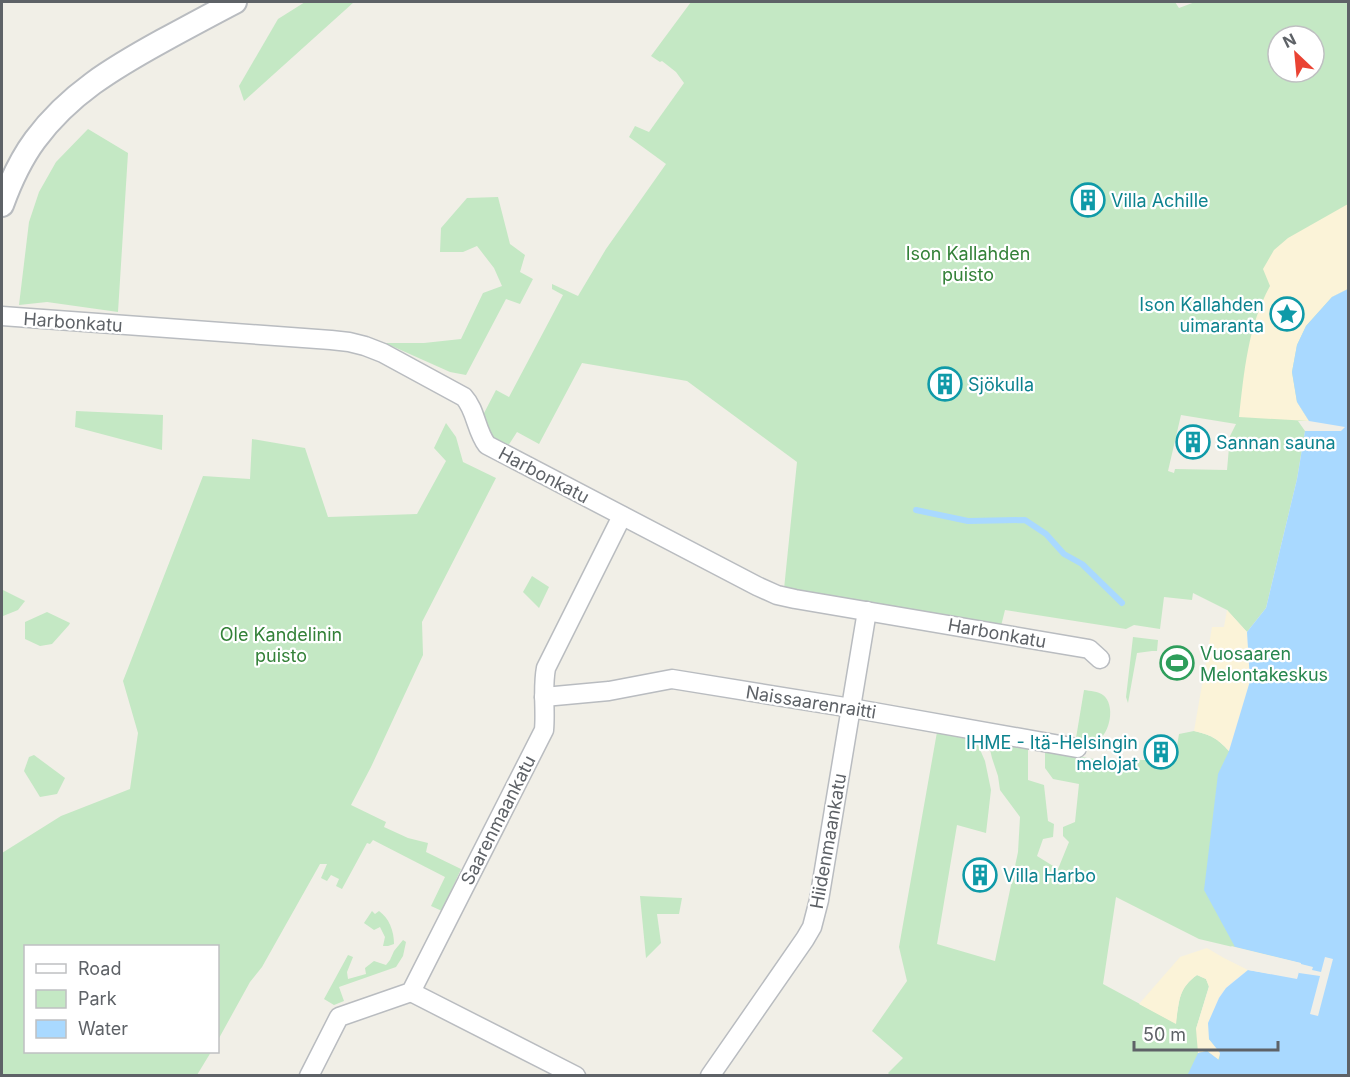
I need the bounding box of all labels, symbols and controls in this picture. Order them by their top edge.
north arrow [1266,24,1326,84]
text: N [1280,29,1299,52]
building icon: Villa Achille [1070,182,1106,218]
place label: Villa Achille [1111,190,1209,211]
park label: Ison Kallahden puisto [906,243,1030,285]
place label: Ison Kallahden uimaranta [1139,294,1264,336]
place icon: Ison Kallahden uimaranta [1269,296,1305,332]
street label: Harbonkatu [23,308,123,336]
building icon: Sjökulla [927,366,963,402]
place label: Sjökulla [968,374,1034,395]
building icon: Sannan sauna [1175,424,1211,460]
place label: Sannan sauna [1216,432,1336,453]
street label: Harbonkatu [495,442,593,508]
street label: Harbonkatu [946,614,1048,652]
park label: Ole Kandelinin puisto [220,624,342,666]
place label: Vuosaaren Melontakeskus [1200,643,1328,685]
sports icon: Vuosaaren Melontakeskus [1159,645,1195,681]
street label: Naissaarenraitti [744,681,878,723]
place label: IHME - Itä-Helsingin melojat [966,732,1138,774]
building icon: IHME - Itä-Helsingin melojat [1143,734,1179,770]
street label: Saarenmaankatu [456,752,540,888]
street label: Hiidenmaankatu [806,772,850,910]
building icon: Villa Harbo [962,857,998,893]
place label: Villa Harbo [1003,865,1096,886]
legend [24,945,219,1053]
text: Road [78,958,121,979]
text: Park [78,988,117,1009]
scale bar [1134,1014,1278,1052]
text: Water [78,1018,128,1039]
text: 50 m [1143,1024,1186,1045]

